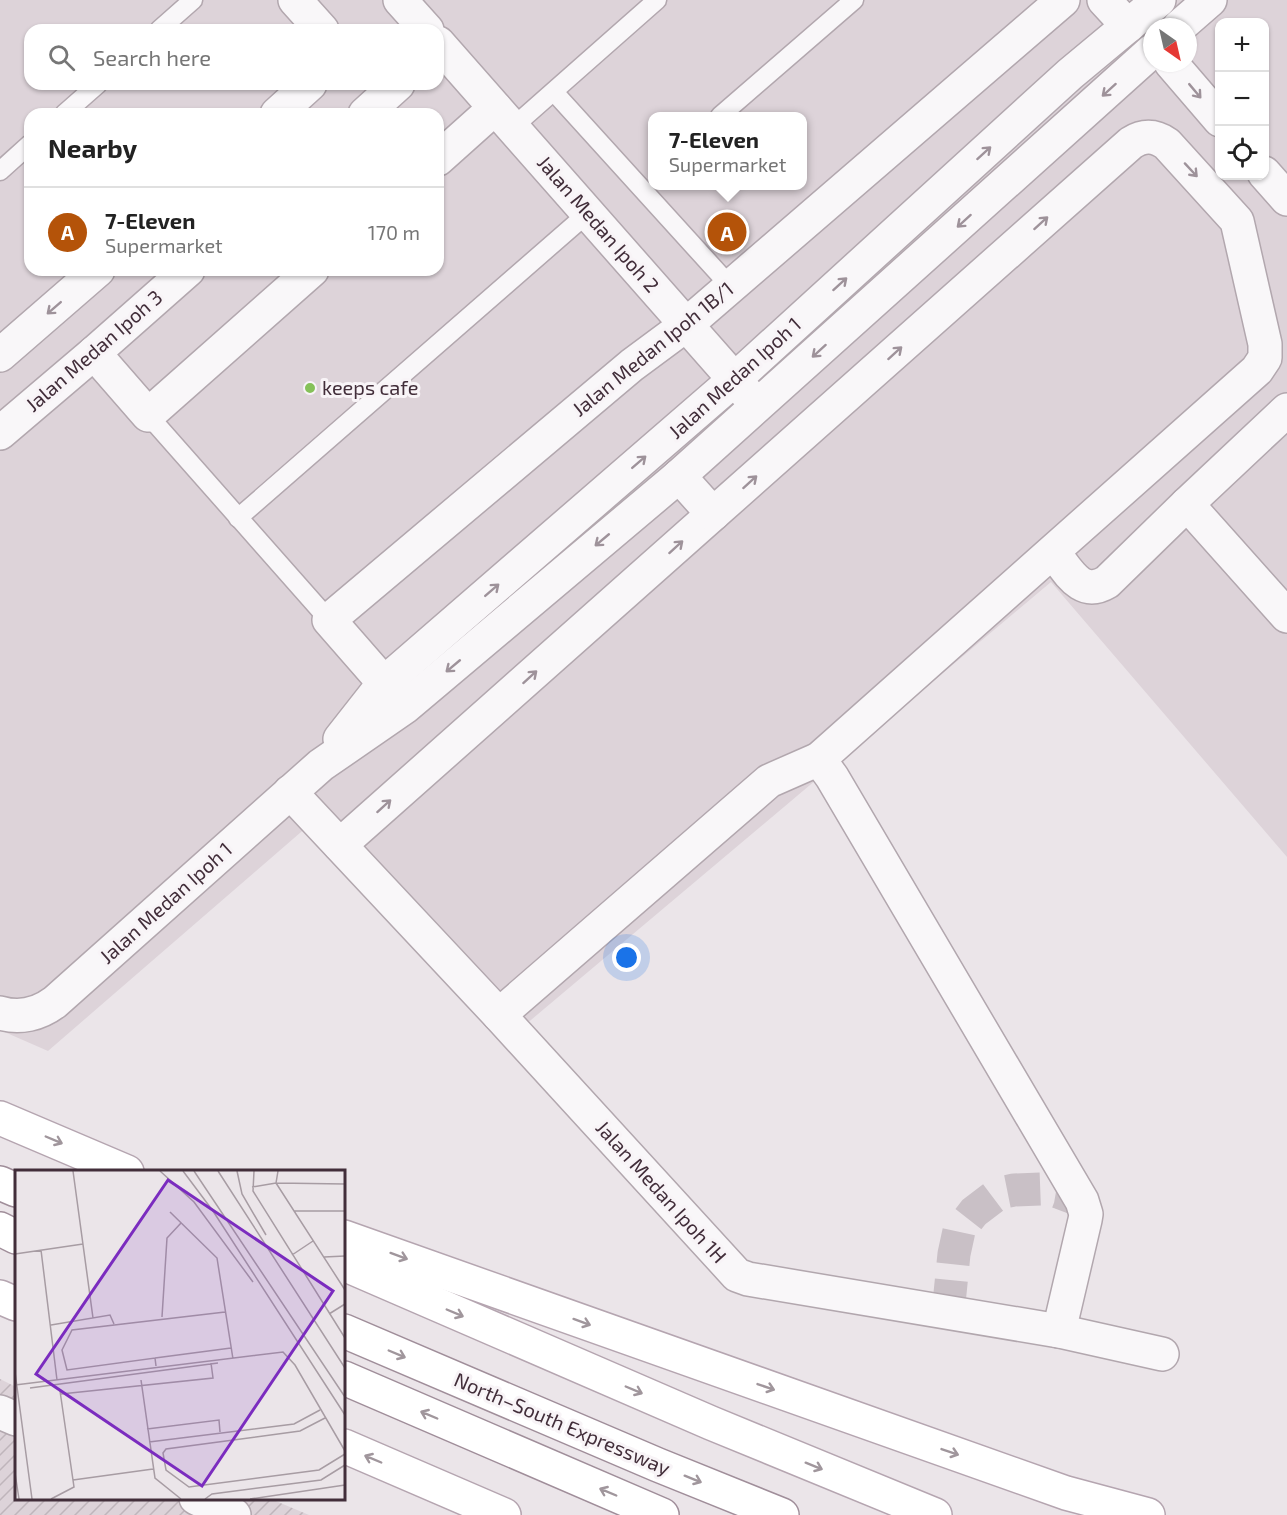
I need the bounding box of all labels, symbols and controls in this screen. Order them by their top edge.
north arrow [1143,18,1197,72]
map controls [1215,18,1269,180]
button: + [1215,18,1269,72]
search box [24,24,444,90]
icon: search [45,41,78,74]
text: Search here [93,44,211,70]
button: − [1215,72,1269,126]
one-way arrow [1101,83,1116,97]
one-way arrow [1188,83,1202,98]
popup [648,112,807,190]
text: 7-Eleven [669,126,759,152]
button: locate [1215,126,1269,180]
text: Nearby [48,132,137,163]
one-way arrow [976,146,991,160]
street label: Jalan Medan Ipoh 2 [533,150,665,297]
text: Supermarket [669,152,786,176]
one-way arrow [1183,162,1197,177]
text: 7-Eleven [105,207,195,233]
pin: A [708,210,746,254]
one-way arrow [956,214,971,228]
one-way arrow [1033,216,1048,230]
text: A [61,220,74,244]
text: 170 m [368,220,420,244]
text: Supermarket [105,233,223,257]
street label: Jalan Medan Ipoh 1B/1 [568,277,738,421]
one-way arrow [832,277,847,291]
street label: Jalan Medan Ipoh 3 [20,284,166,416]
one-way arrow [47,301,62,315]
street label: Jalan Medan Ipoh 1 [664,312,806,444]
one-way arrow [811,344,826,358]
one-way arrow [887,346,902,360]
place label: keeps cafe [322,375,419,399]
marker: keeps cafe [303,381,317,395]
one-way arrow [631,455,646,469]
one-way arrow [742,475,757,489]
one-way arrow [594,534,610,547]
one-way arrow [668,540,683,554]
one-way arrow [484,583,499,597]
one-way arrow [446,659,461,673]
one-way arrow [522,670,538,683]
one-way arrow [376,799,391,813]
street label: Jalan Medan Ipoh 1 [94,837,236,968]
your location [612,943,641,972]
street label: Jalan Medan Ipoh 1H [592,1115,732,1267]
one-way arrow [45,1136,63,1147]
inset map [15,1170,345,1500]
one-way arrow [389,1252,408,1263]
one-way arrow [446,1308,464,1319]
one-way arrow [572,1317,591,1328]
one-way arrow [388,1349,406,1360]
street label: North–South Expressway [451,1367,674,1480]
one-way arrow [756,1383,775,1394]
one-way arrow [624,1385,643,1396]
one-way arrow [421,1408,439,1420]
one-way arrow [940,1448,959,1459]
one-way arrow [364,1453,382,1464]
one-way arrow [804,1461,822,1472]
one-way arrow [683,1474,701,1485]
one-way arrow [600,1486,618,1497]

